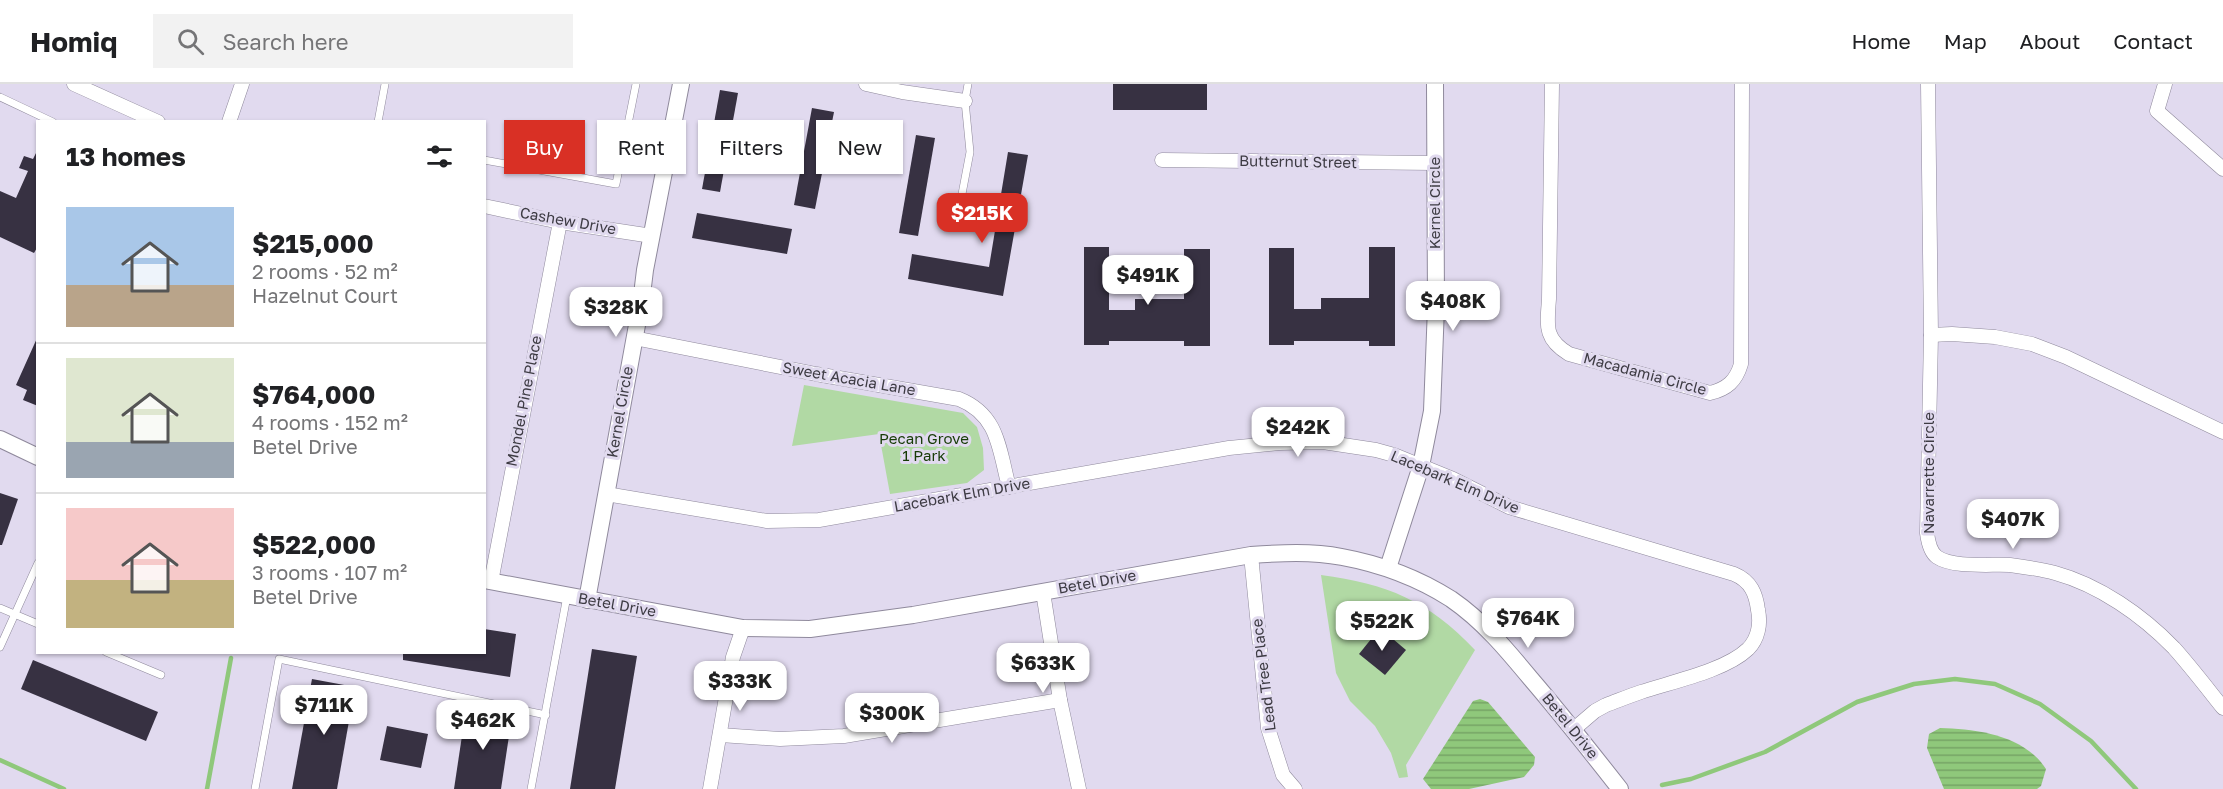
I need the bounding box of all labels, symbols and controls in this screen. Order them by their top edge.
search box [153,14,573,68]
text: Homiq [30,25,117,58]
icon: search [174,25,207,58]
text: Search here [222,28,349,55]
text: Home [1851,28,1911,54]
text: Map [1944,28,1987,54]
text: About [2020,28,2080,54]
text: Contact [2113,28,2193,54]
chip: Buy [504,120,585,174]
chip: Rent [597,120,686,174]
chip: Filters [698,120,804,174]
chip: New [816,120,903,174]
icon: filters [423,140,456,173]
text: 13 homes [66,141,186,172]
street label: Butternut Street [1239,151,1357,171]
street label: Kernel Circle [1425,156,1443,249]
pin: $215K [940,193,1024,244]
text: $215K [951,200,1013,224]
street label: Cashew Drive [519,203,618,237]
text: $215,000 [252,228,374,259]
icon: home [114,231,186,303]
pin: $491K [1106,255,1190,306]
text: 2 rooms · 52 m² [252,259,398,283]
text: $491K [1116,262,1180,286]
pin: $408K [1411,281,1495,332]
text: Hazelnut Court [252,283,398,307]
pin: $328K [574,287,658,338]
text: $408K [1420,288,1486,312]
text: $328K [583,294,649,318]
street label: Mondel Pine Place [501,333,545,468]
street label: Macadamia Circle [1582,348,1709,398]
street label: Sweet Acacia Lane [781,357,917,399]
street label: Kernel Circle [602,364,636,459]
text: $764,000 [252,379,375,410]
icon: home [114,382,186,454]
pin: $242K [1256,407,1340,458]
text: 4 rooms · 152 m² [252,410,408,434]
street label: Navarrette Circle [1919,412,1937,534]
text: $242K [1266,414,1330,438]
park label: Pecan Grove 1 Park [879,429,969,464]
text: Betel Drive [252,434,358,458]
street label: Lacebark Elm Drive [1388,446,1523,516]
street label: Lacebark Elm Drive [892,473,1032,515]
pin: $407K [1971,499,2055,550]
text: $407K [1981,506,2045,530]
text: $522,000 [252,529,376,560]
icon: home [114,532,186,604]
text: 3 rooms · 107 m² [252,560,407,584]
street label: Betel Drive [1056,565,1138,597]
text: Betel Drive [252,584,358,608]
street label: Betel Drive [577,588,658,620]
pin: $764K [1486,598,1570,649]
pin: $522K [1340,601,1424,652]
text: $764K [1496,605,1560,629]
text: $522K [1350,608,1414,632]
street label: Lead Tree Place [1247,617,1279,732]
pin: $633K [1001,643,1085,694]
text: $633K [1011,650,1076,674]
pin: $333K [698,661,782,712]
text: $333K [708,668,772,692]
pin: $711K [282,685,366,736]
street label: Betel Drive [1539,689,1603,762]
text: $711K [294,692,354,716]
pin: $300K [850,693,934,744]
pin: $462K [441,700,525,751]
text: $300K [859,700,925,724]
text: $462K [450,707,516,731]

